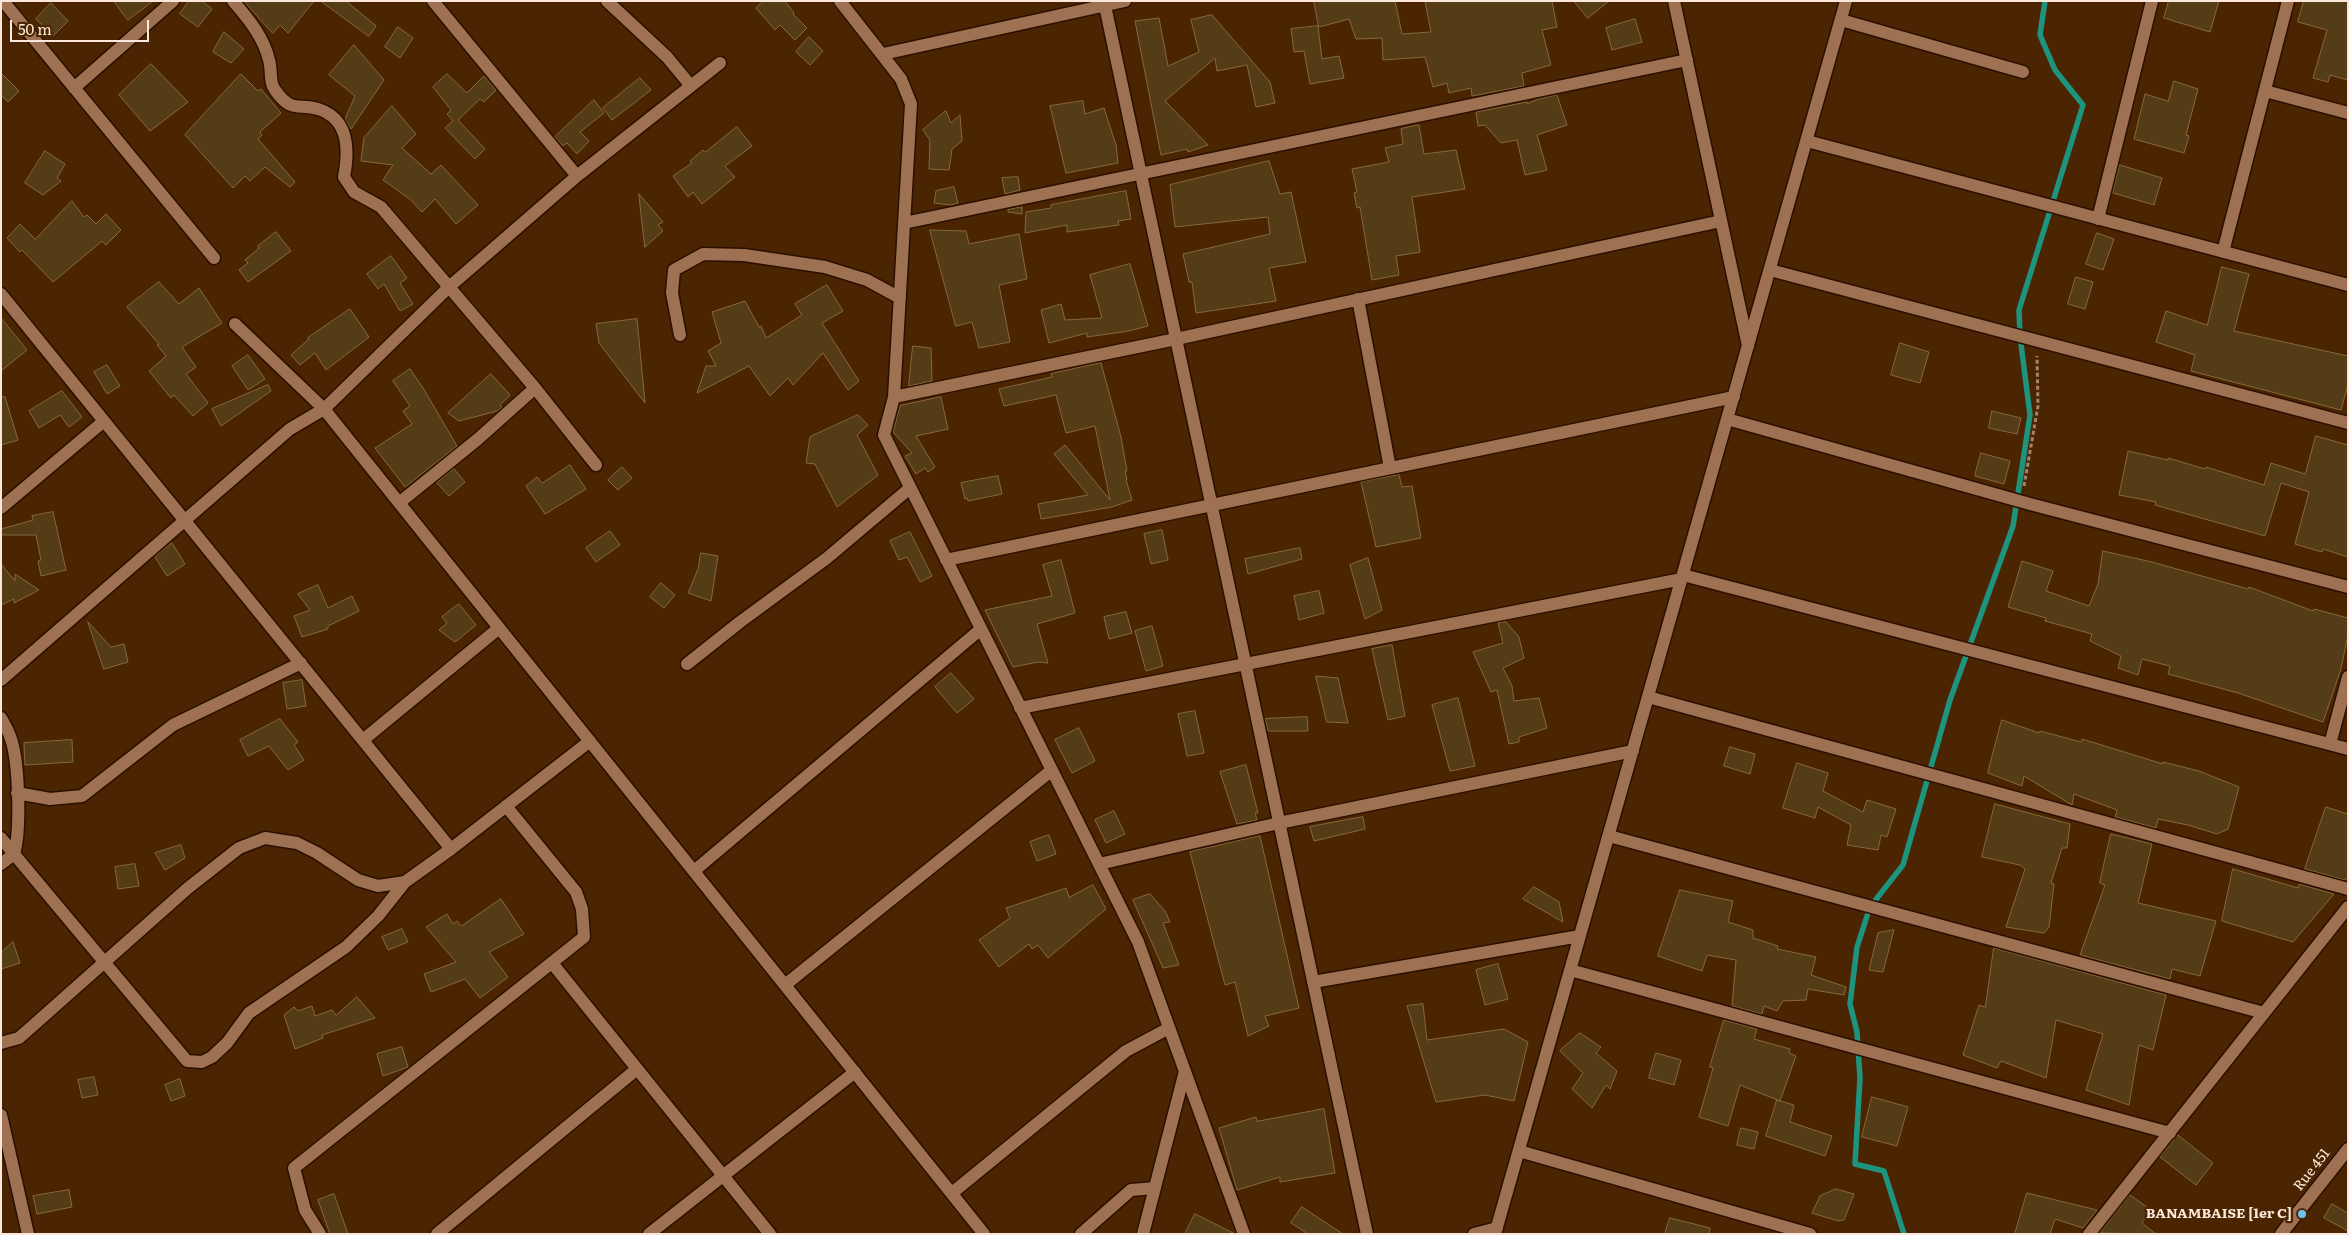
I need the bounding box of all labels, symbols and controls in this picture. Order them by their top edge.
scale bar [12,10,151,42]
text: 50 m [18,17,52,40]
street label: Rue 451 [2290,1146,2334,1194]
place label: BANAMBAISE [1er C] [2146,1206,2292,1222]
marker: BANAMBAISE [1er C] [2296,1208,2308,1220]

